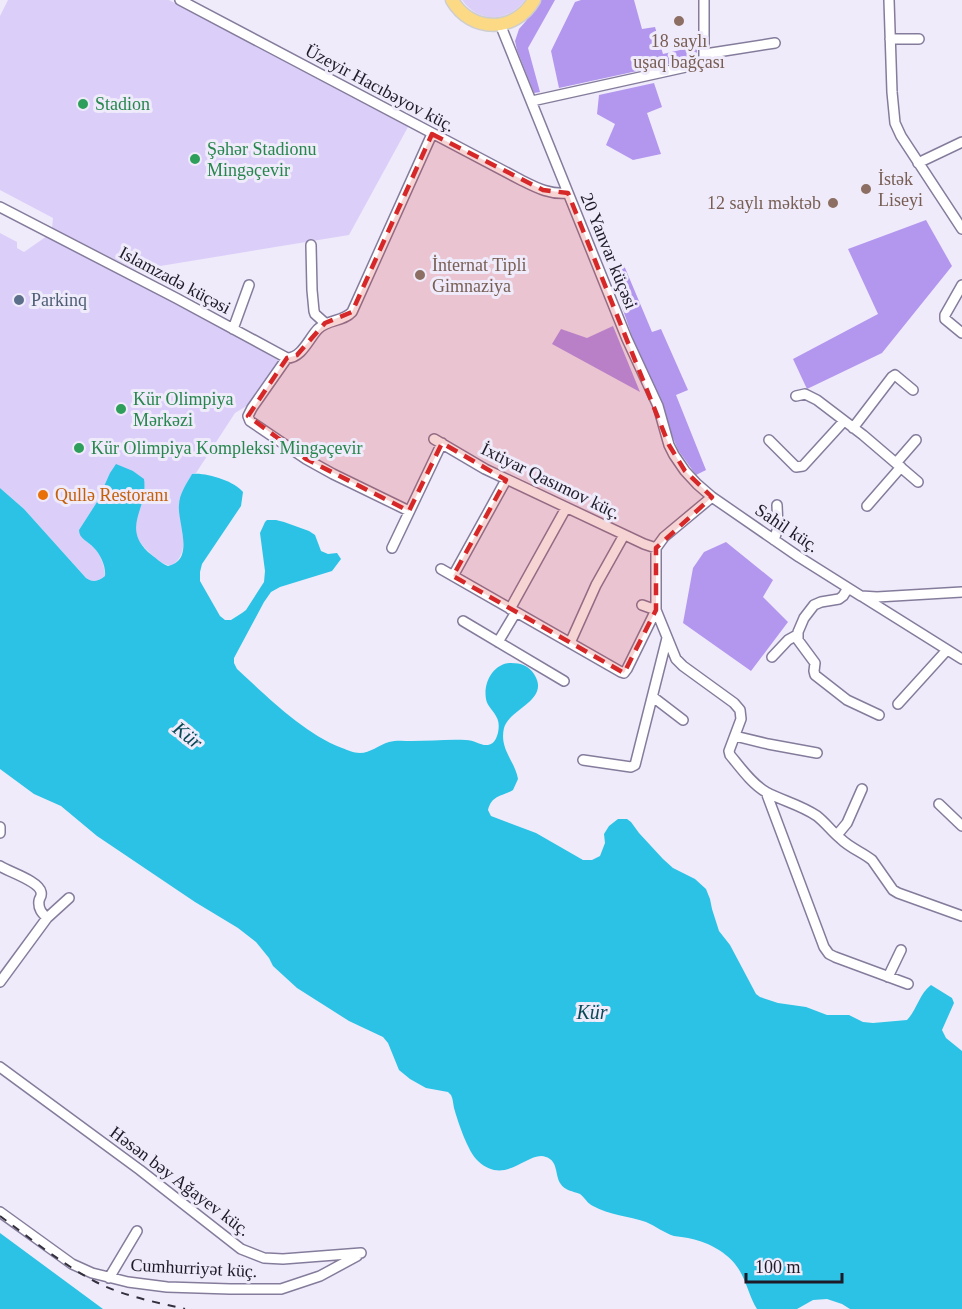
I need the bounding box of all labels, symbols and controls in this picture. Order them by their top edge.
marker: 18 saylı uşaq bağçası [672,14,686,28]
place label: 18 saylı uşaq bağçası [633,31,725,72]
street label: Üzeyir Hacıbəyov küç. [302,40,458,136]
place label: Stadion [95,94,150,114]
marker: Stadion [76,97,90,111]
place label: Şəhər Stadionu Mingəçevir [207,139,317,180]
marker: Şəhər Stadionu Mingəçevir [188,152,202,166]
place label: İstək Liseyi [878,169,923,210]
marker: İstək Liseyi [859,182,873,196]
street label: 20 Yanvar küçəsi [577,190,641,312]
place label: 12 saylı məktəb [707,193,821,213]
marker: 12 saylı məktəb [826,196,840,210]
street label: Islamzadə küçəsi [116,242,234,318]
place label: İnternat Tipli Gimnaziya [432,255,527,296]
marker: İnternat Tipli Gimnaziya [413,268,427,282]
place label: Parkinq [31,290,87,310]
marker: Parkinq [12,293,26,307]
place label: Kür Olimpiya Mərkəzi [133,389,234,430]
marker: Kür Olimpiya Mərkəzi [114,402,128,416]
place label: Kür Olimpiya Kompleksi Mingəçevir [91,438,362,458]
street label: İxtiyar Qasımov küç. [478,439,624,523]
marker: Kür Olimpiya Kompleksi Mingəçevir [72,441,86,455]
place label: Qullə Restoranı [55,485,168,505]
marker: Qullə Restoranı [36,488,50,502]
street label: Sahil küç. [752,500,822,556]
water label: Kür [168,716,207,753]
water label: Kür [575,1001,608,1023]
street label: Həsən bəy Ağayev küç. [106,1122,254,1240]
scale bar [746,1246,842,1284]
street label: Cumhurriyət küç. [130,1255,258,1281]
text: 100 m [755,1257,801,1277]

